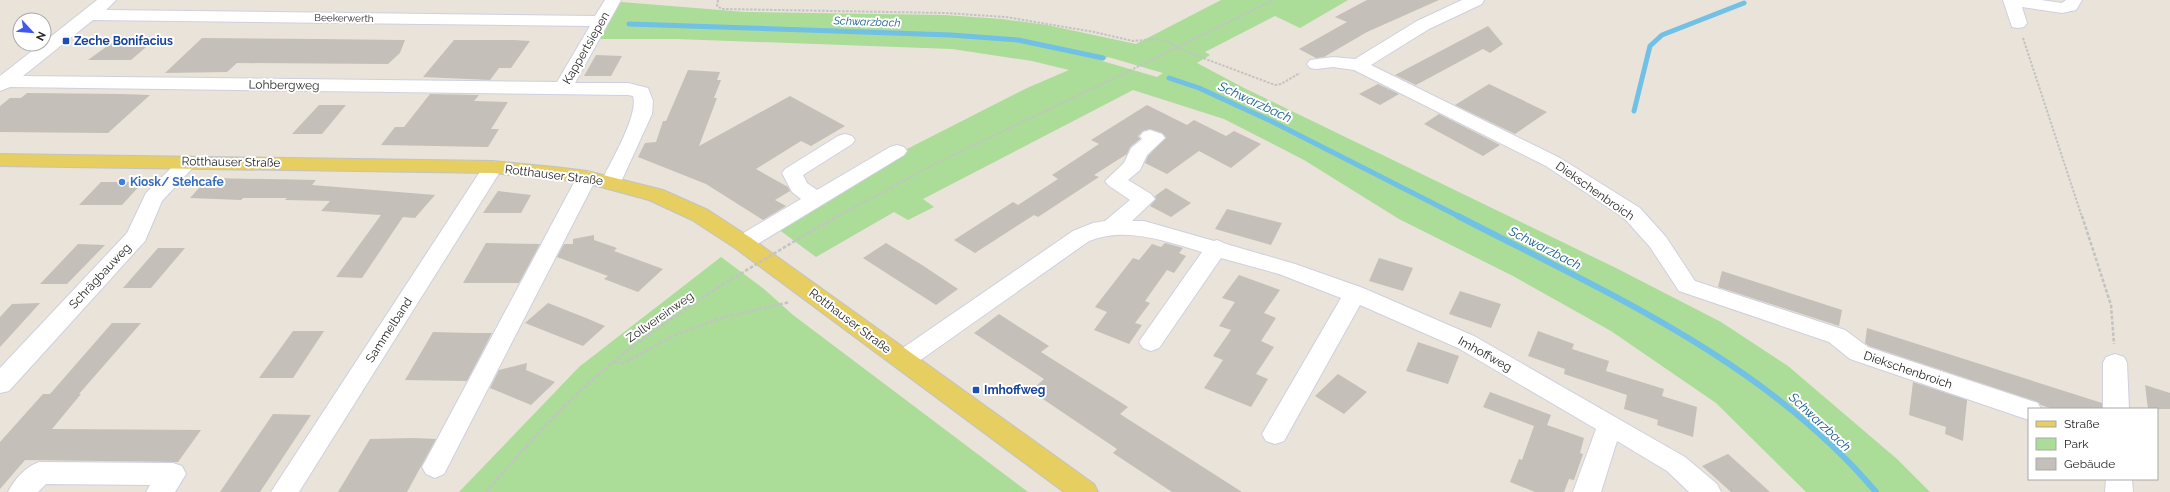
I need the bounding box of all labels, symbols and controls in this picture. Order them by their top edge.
street label: Kappertsiepen [560,9,612,87]
north arrow [12,12,52,52]
street label: Beekerwerth [314,12,374,24]
water label: Schwarzbach [832,14,901,30]
text: N [33,30,48,43]
place label: Zeche Bonifacius [74,34,173,48]
marker: Zeche Bonifacius [61,36,71,46]
street label: Lohbergweg [248,77,320,93]
water label: Schwarzbach [1215,78,1294,126]
street label: Rotthauser Straße [181,154,281,170]
street label: Diekschenbroich [1553,159,1637,223]
street label: Rotthauser Straße [504,162,604,188]
place label: Kiosk/ Stehcafe [130,175,224,189]
marker: Kiosk/ Stehcafe [117,177,127,187]
water label: Schwarzbach [1505,223,1584,273]
street label: Schrägbauweg [66,240,134,312]
street label: Rotthauser Straße [806,286,894,356]
street label: Zollvereinweg [624,289,696,345]
street label: Sammelband [363,295,415,365]
street label: Imhoffweg [1456,334,1514,374]
street label: Diekschenbroich [1862,348,1954,392]
place label: Imhoffweg [984,383,1045,397]
marker: Imhoffweg [971,385,981,395]
water label: Schwarzbach [1785,389,1854,454]
legend [2028,408,2158,480]
text: Straße [2064,417,2100,431]
text: Park [2064,437,2089,451]
text: Gebäude [2064,457,2115,471]

